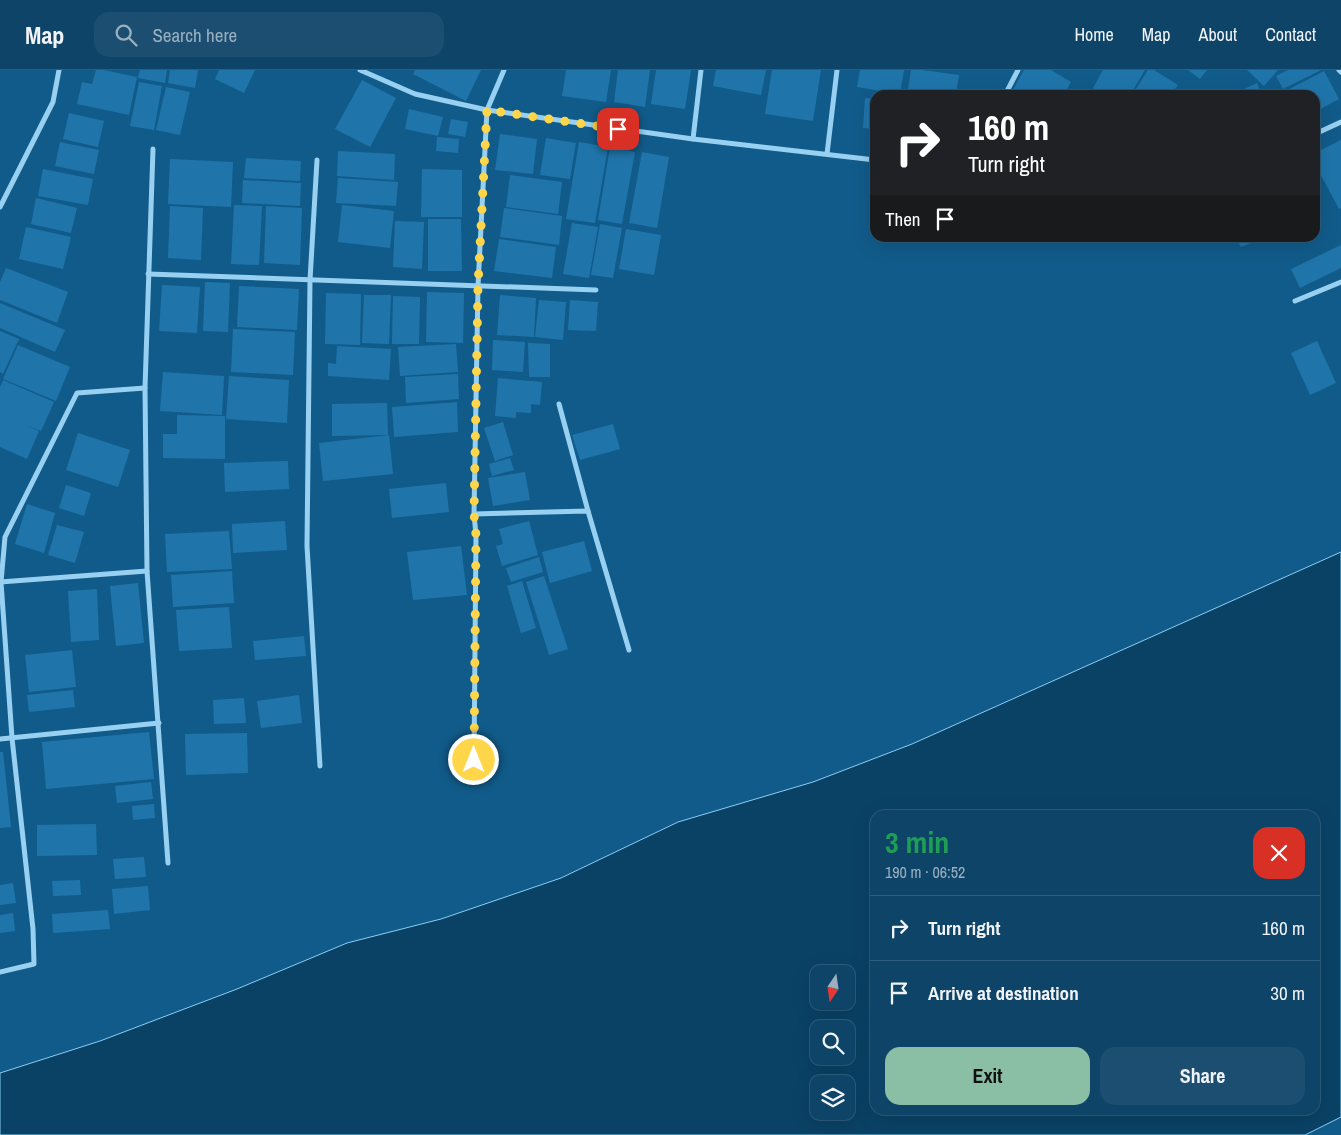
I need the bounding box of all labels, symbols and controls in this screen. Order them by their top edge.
search box [94,12,444,57]
text: Map [25,19,64,51]
icon: search [112,21,140,49]
text: Search here [152,22,237,48]
text: Home [1074,22,1114,47]
text: Map [1142,22,1171,47]
text: About [1199,22,1237,47]
text: Contact [1265,22,1316,47]
text: 160 m [968,104,1049,151]
pin [597,108,639,150]
icon: right [885,110,950,175]
icon: arrive [604,115,632,143]
text: Turn right [968,149,1045,179]
icon: arrive [931,205,959,233]
text: Then [885,206,921,232]
position arrow [447,733,499,785]
text: 3 min [885,822,949,862]
button: close [1253,827,1305,879]
text: 190 m · 06:52 [885,861,965,883]
icon: right [885,914,913,942]
text: Turn right [928,915,1000,941]
text: 160 m [1262,915,1305,941]
north arrow [810,965,855,1010]
map controls [810,965,855,1120]
icon: arrive [885,979,913,1007]
text: Arrive at destination [928,980,1079,1006]
text: 30 m [1270,980,1305,1006]
button: search [810,1020,855,1065]
button: Exit [885,1047,1090,1105]
button: Share [1100,1047,1305,1105]
button: layers [810,1075,855,1120]

